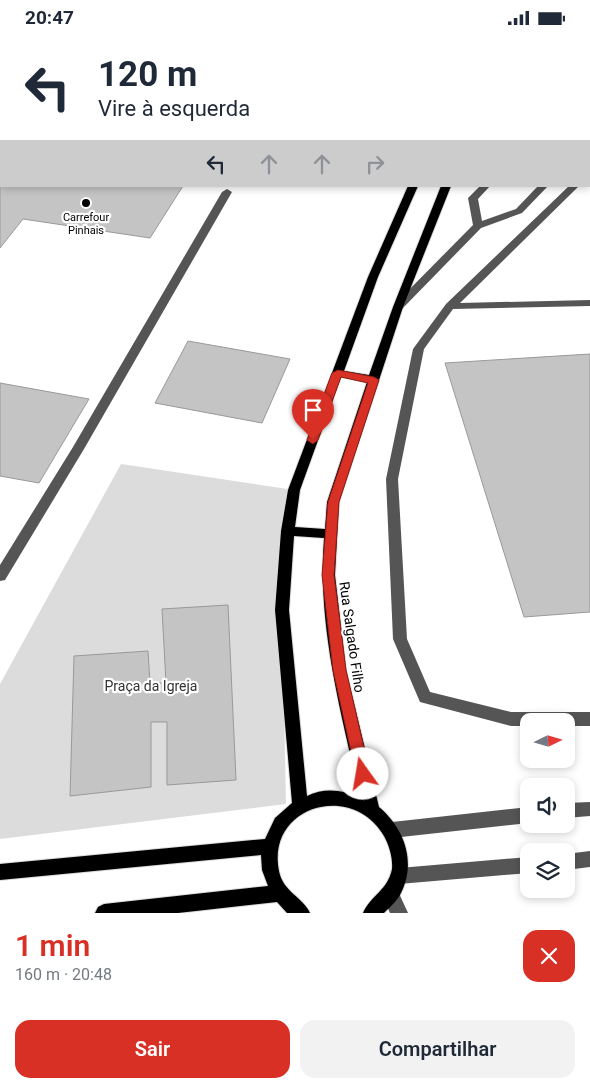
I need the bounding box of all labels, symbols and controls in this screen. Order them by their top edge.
text: 20:47 [25,6,74,29]
text: 120 m [98,54,197,95]
icon: left [15,55,80,120]
text: Vire à esquerda [98,96,250,121]
icon: left [202,150,230,178]
icon: ahead [255,150,283,178]
icon: ahead [308,150,336,178]
icon: right [361,150,389,178]
marker: Carrefour Pinhais [80,197,92,209]
place label: Carrefour Pinhais [63,211,109,237]
pin [292,389,334,440]
icon: arrive [299,396,327,424]
street label: Rua Salgado Filho [336,581,368,693]
park label: Praça da Igreja [105,678,198,694]
north arrow [520,713,575,767]
map controls [520,713,575,898]
position arrow [336,747,388,799]
button: sound [520,778,575,833]
button: layers [520,843,575,898]
text: 1 min [15,928,90,963]
button: close [523,930,575,982]
text: 160 m · 20:48 [15,965,112,984]
button: Sair [15,1020,290,1078]
button: Compartilhar [300,1020,575,1078]

